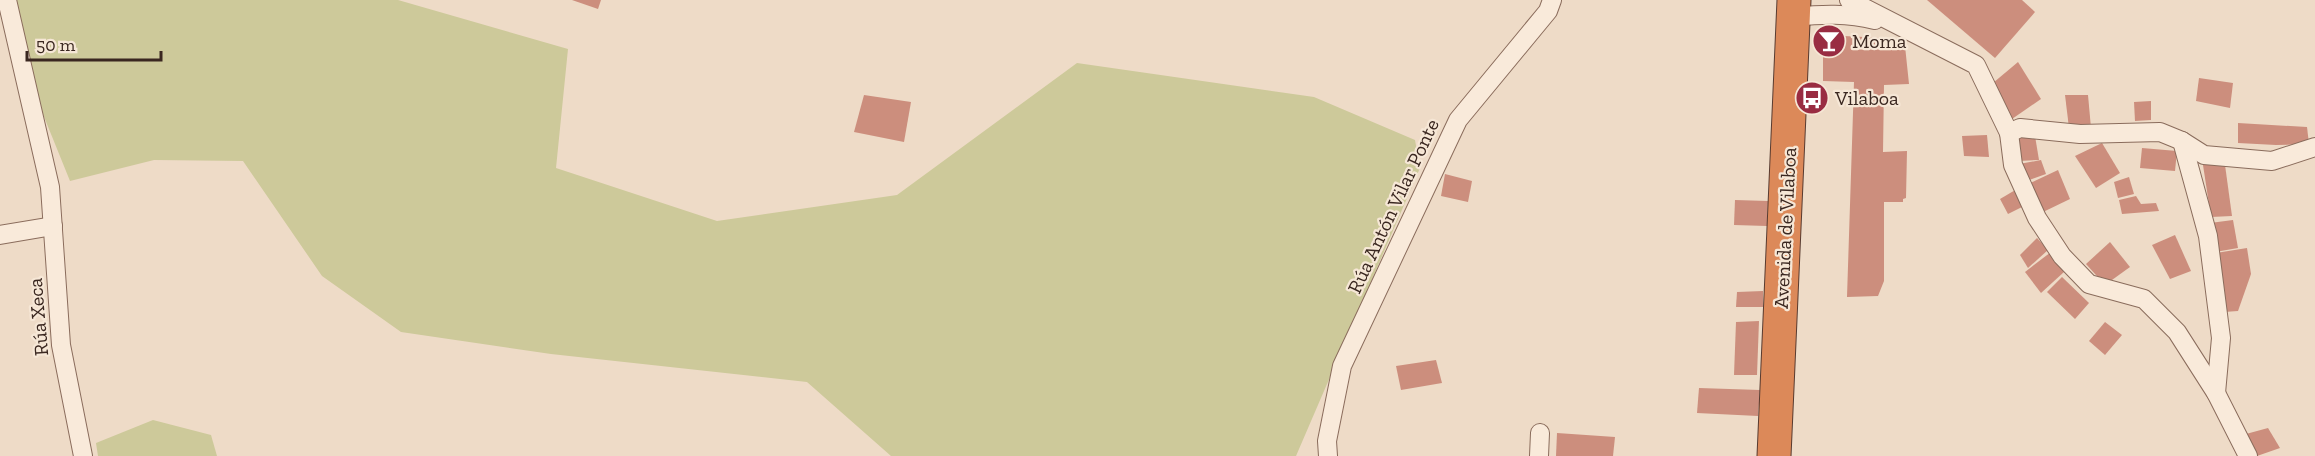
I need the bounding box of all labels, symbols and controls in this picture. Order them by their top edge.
bar icon: Moma [1811,23,1847,59]
scale bar [27,24,160,62]
place label: Moma [1852,29,1907,53]
text: 50 m [36,34,76,56]
bus stop icon: Vilaboa [1794,80,1830,116]
place label: Vilaboa [1834,86,1899,110]
street label: Rúa Antón Vilar Ponte [1342,115,1444,297]
street label: Avenida de Vilaboa [1769,146,1801,309]
street label: Rúa Xeca [23,277,53,357]

